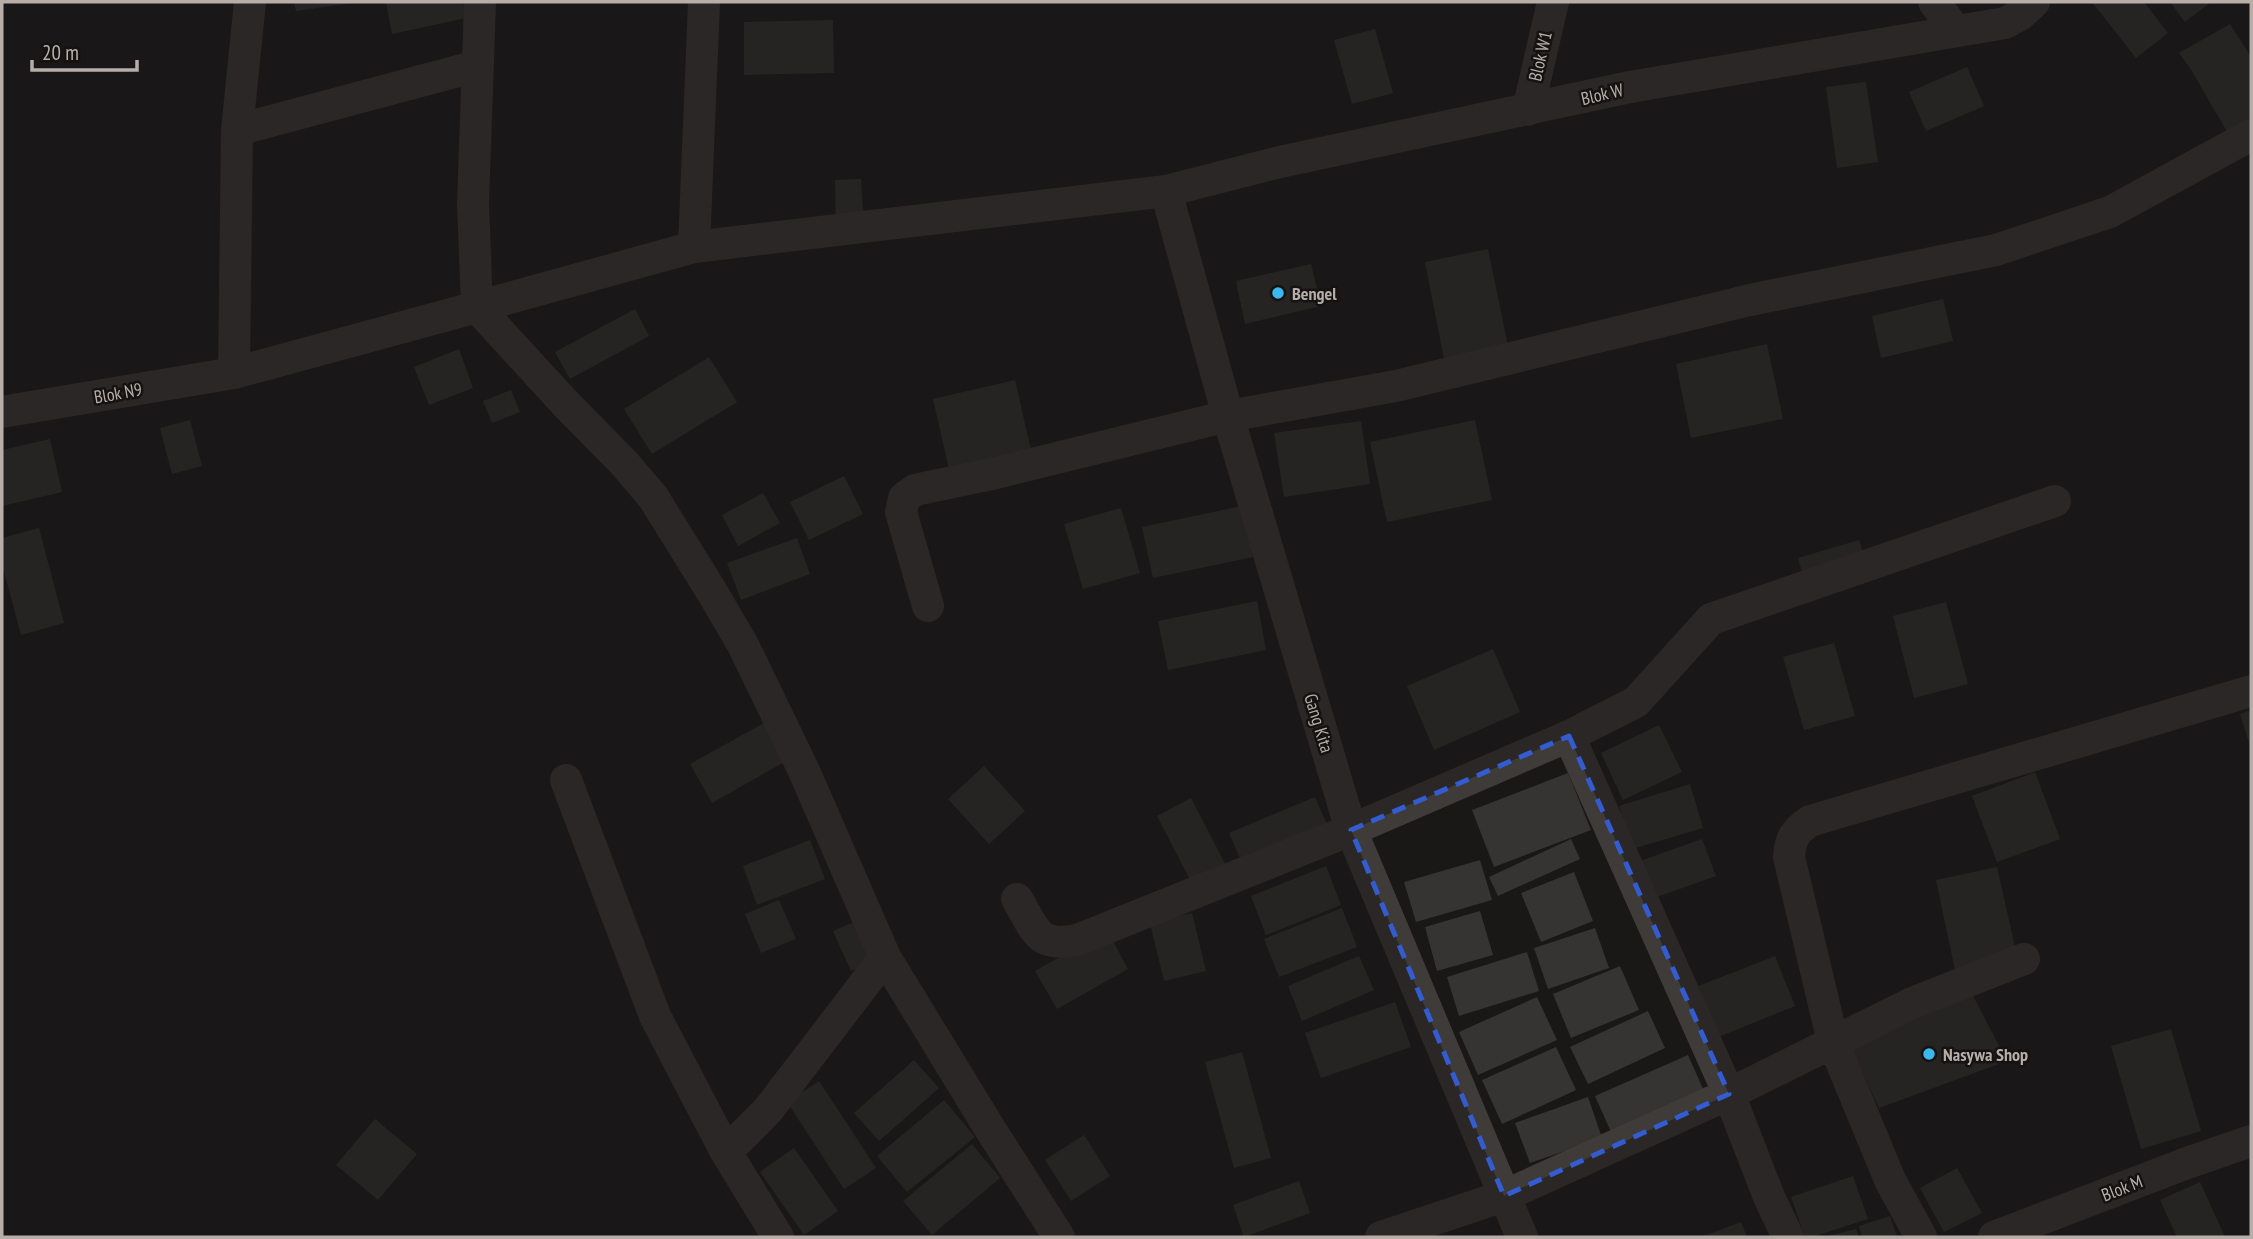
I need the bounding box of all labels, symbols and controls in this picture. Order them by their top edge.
scale bar [32,28,136,72]
street label: Blok W1 [1523,29,1557,83]
text: 20 m [42,39,79,66]
street label: Blok W [1579,78,1625,110]
place label: Bengel [1292,282,1337,305]
marker: Bengel [1270,285,1286,301]
street label: Blok N9 [92,377,144,409]
street label: Gang Kita [1299,691,1339,755]
place label: Nasywa Shop [1943,1043,2028,1066]
marker: Nasywa Shop [1921,1046,1937,1062]
street label: Blok M [2098,1170,2146,1206]

